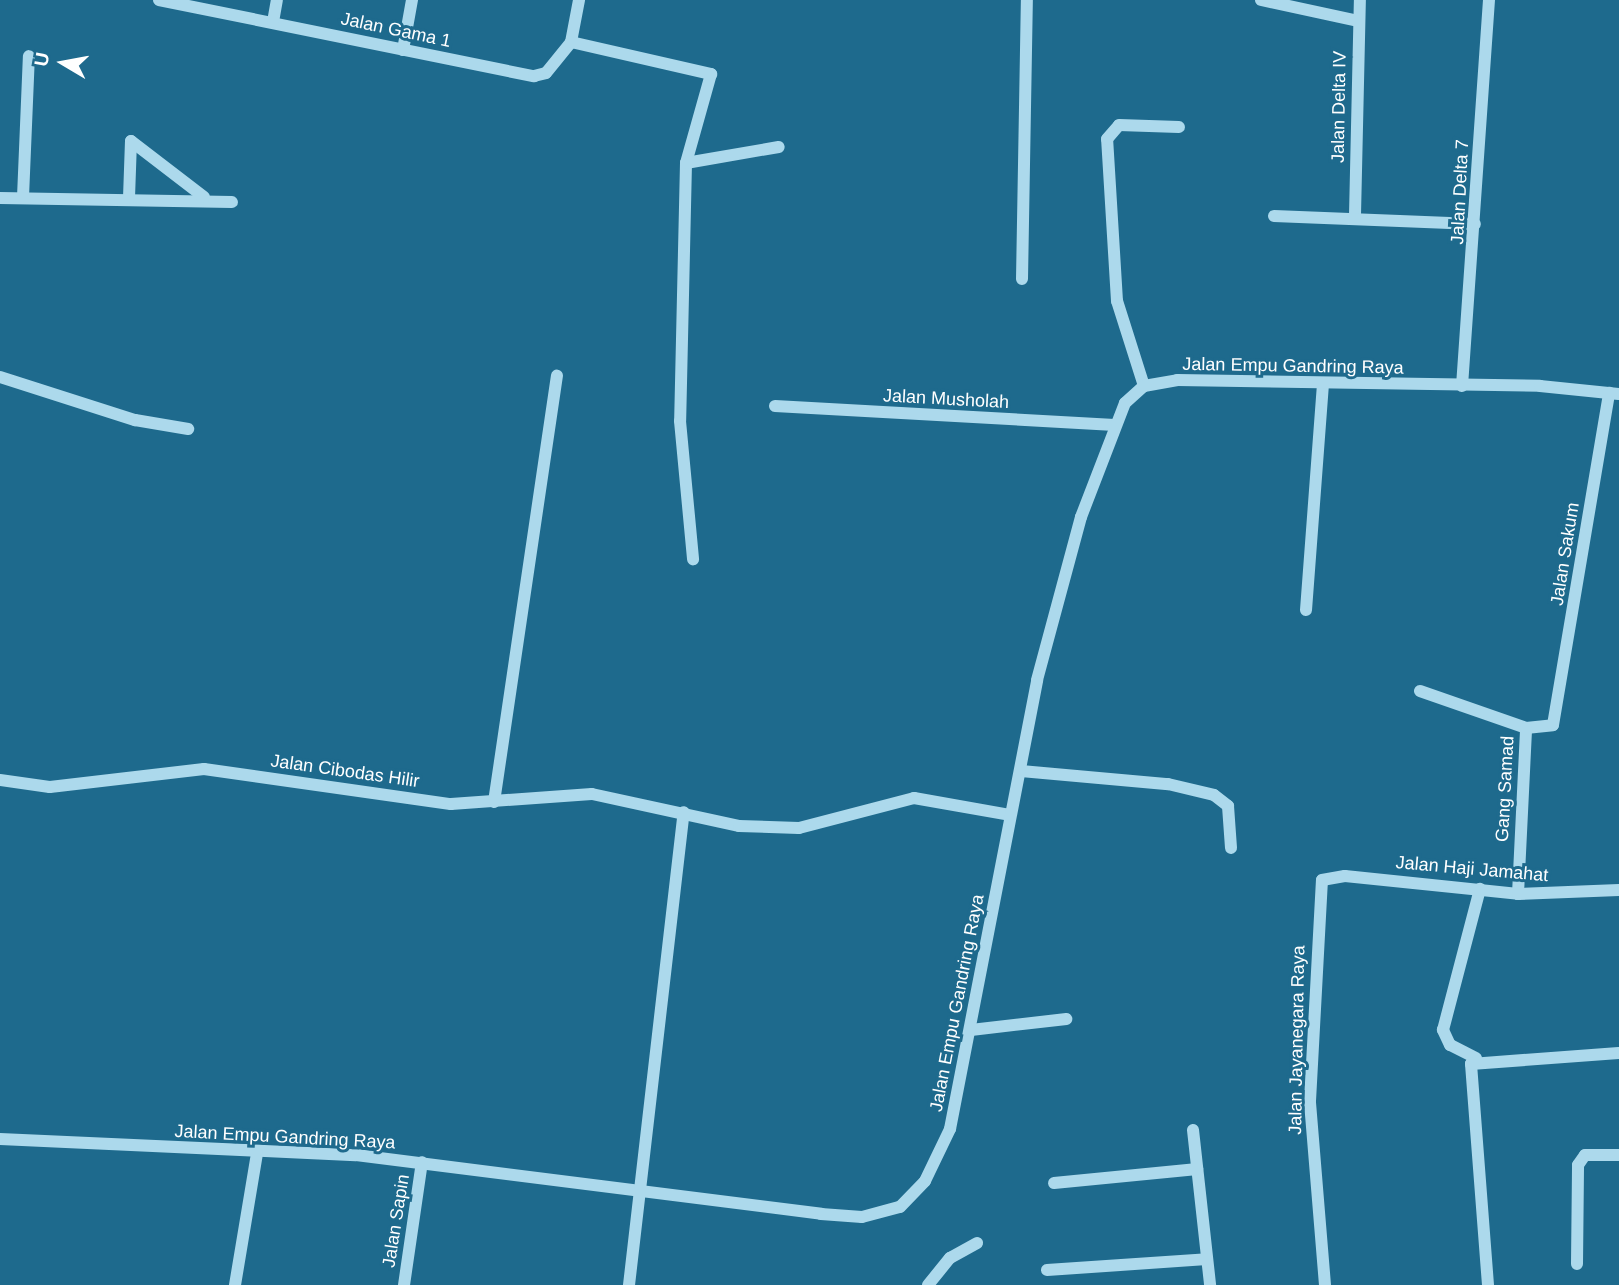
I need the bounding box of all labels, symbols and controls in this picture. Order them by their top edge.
street label: Jalan Gama 1 [339,8,453,52]
north arrow [28,28,98,98]
text: U [30,51,53,68]
street label: Jalan Delta IV [1327,51,1351,163]
street label: Jalan Delta 7 [1446,139,1474,245]
street label: Jalan Empu Gandring Raya [1182,353,1404,379]
street label: Jalan Musholah [882,385,1010,413]
street label: Jalan Sakum [1546,501,1584,607]
street label: Gang Samad [1491,735,1519,843]
street label: Jalan Cibodas Hilir [269,750,421,792]
street label: Jalan Haji Jamahat [1395,852,1549,886]
street label: Jalan Empu Gandring Raya [925,892,989,1114]
street label: Jalan Jayanegara Raya [1285,945,1309,1135]
street label: Jalan Empu Gandring Raya [174,1120,396,1154]
street label: Jalan Sapin [378,1173,414,1269]

